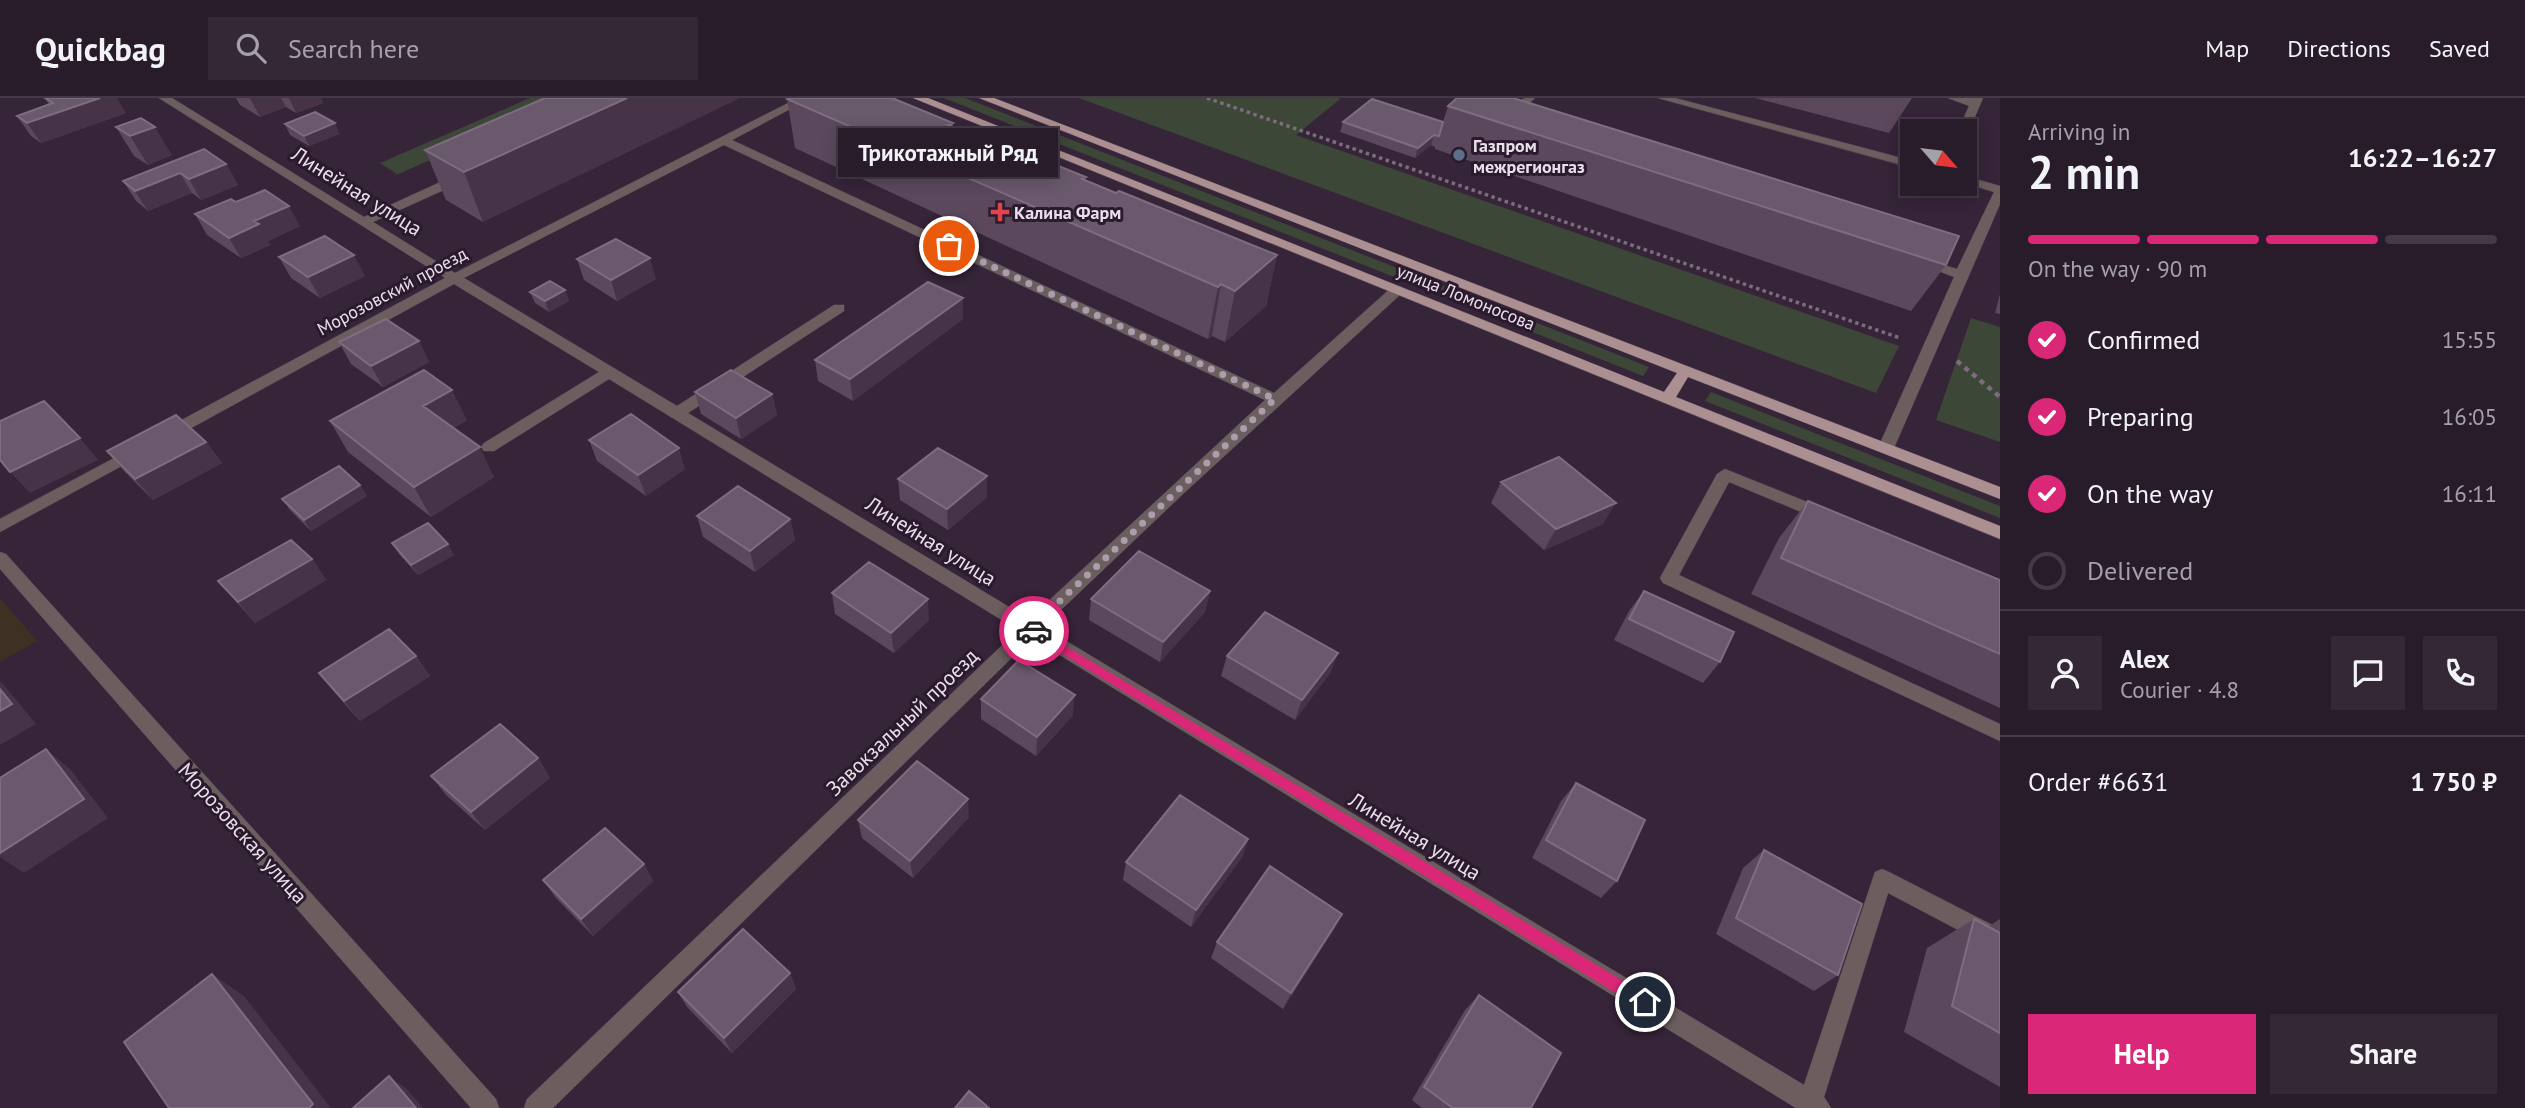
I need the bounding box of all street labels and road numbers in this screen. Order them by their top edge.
street label: Линейная улица [286,140,427,242]
street label: Морозовский проезд [313,242,471,340]
street label: улица Ломоносова [1393,259,1539,335]
street label: Линейная улица [860,490,1001,592]
street label: Завокзальный проезд [820,642,984,802]
street label: Морозовская улица [173,757,313,909]
street label: Линейная улица [1343,786,1486,886]

